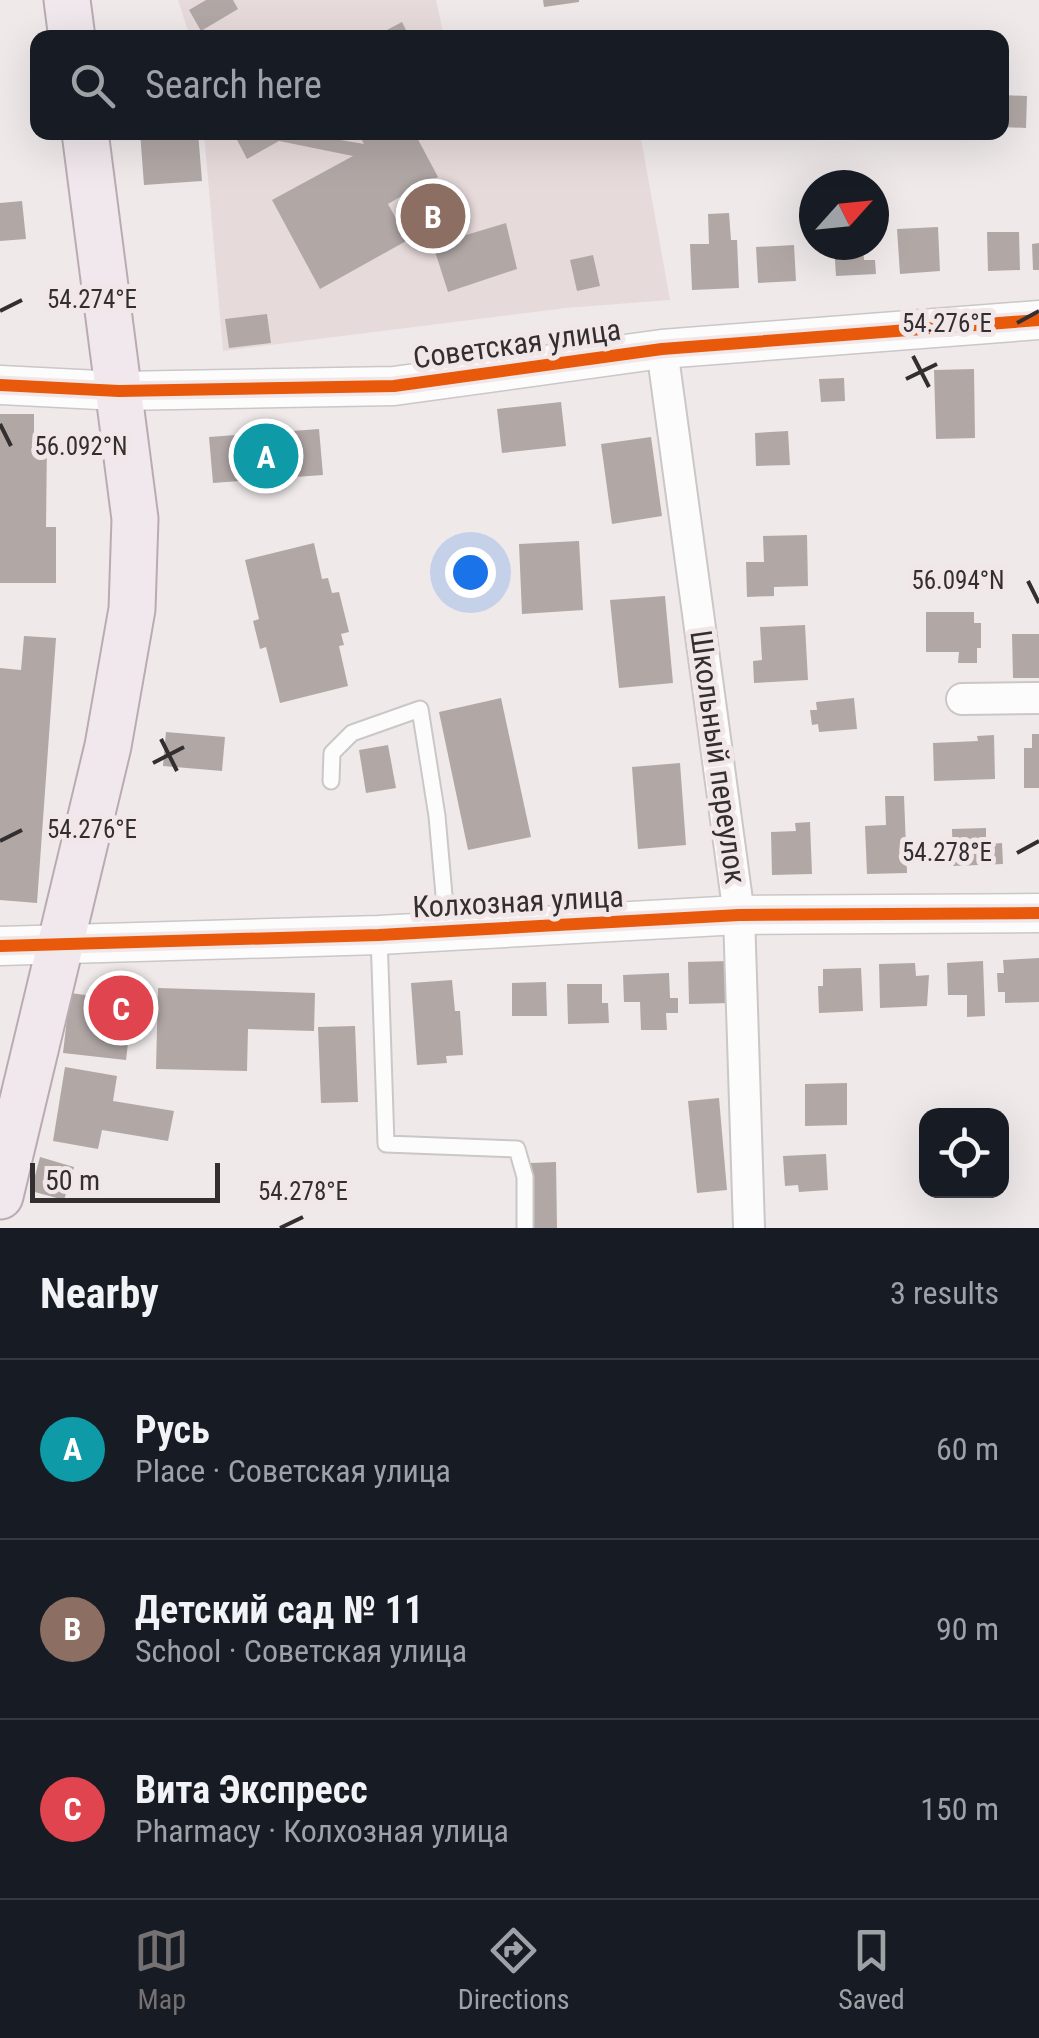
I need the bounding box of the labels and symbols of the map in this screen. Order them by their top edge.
north arrow [799,170,889,260]
pin: B [400,178,466,254]
text: 54.274°E [47,285,137,314]
text: 54.276°E [902,309,992,338]
street label: Советская улица [411,312,623,375]
pin: A [234,418,298,494]
text: 56.092°N [34,432,128,461]
your location [445,547,496,598]
text: 56.094°N [911,566,1005,595]
street label: Школьный переулок [683,628,754,886]
text: 54.276°E [47,815,137,844]
text: 54.278°E [902,838,992,867]
street label: Колхозная улица [411,878,624,925]
pin: C [88,970,154,1046]
scale bar [30,1158,220,1202]
text: 54.278°E [258,1177,348,1206]

